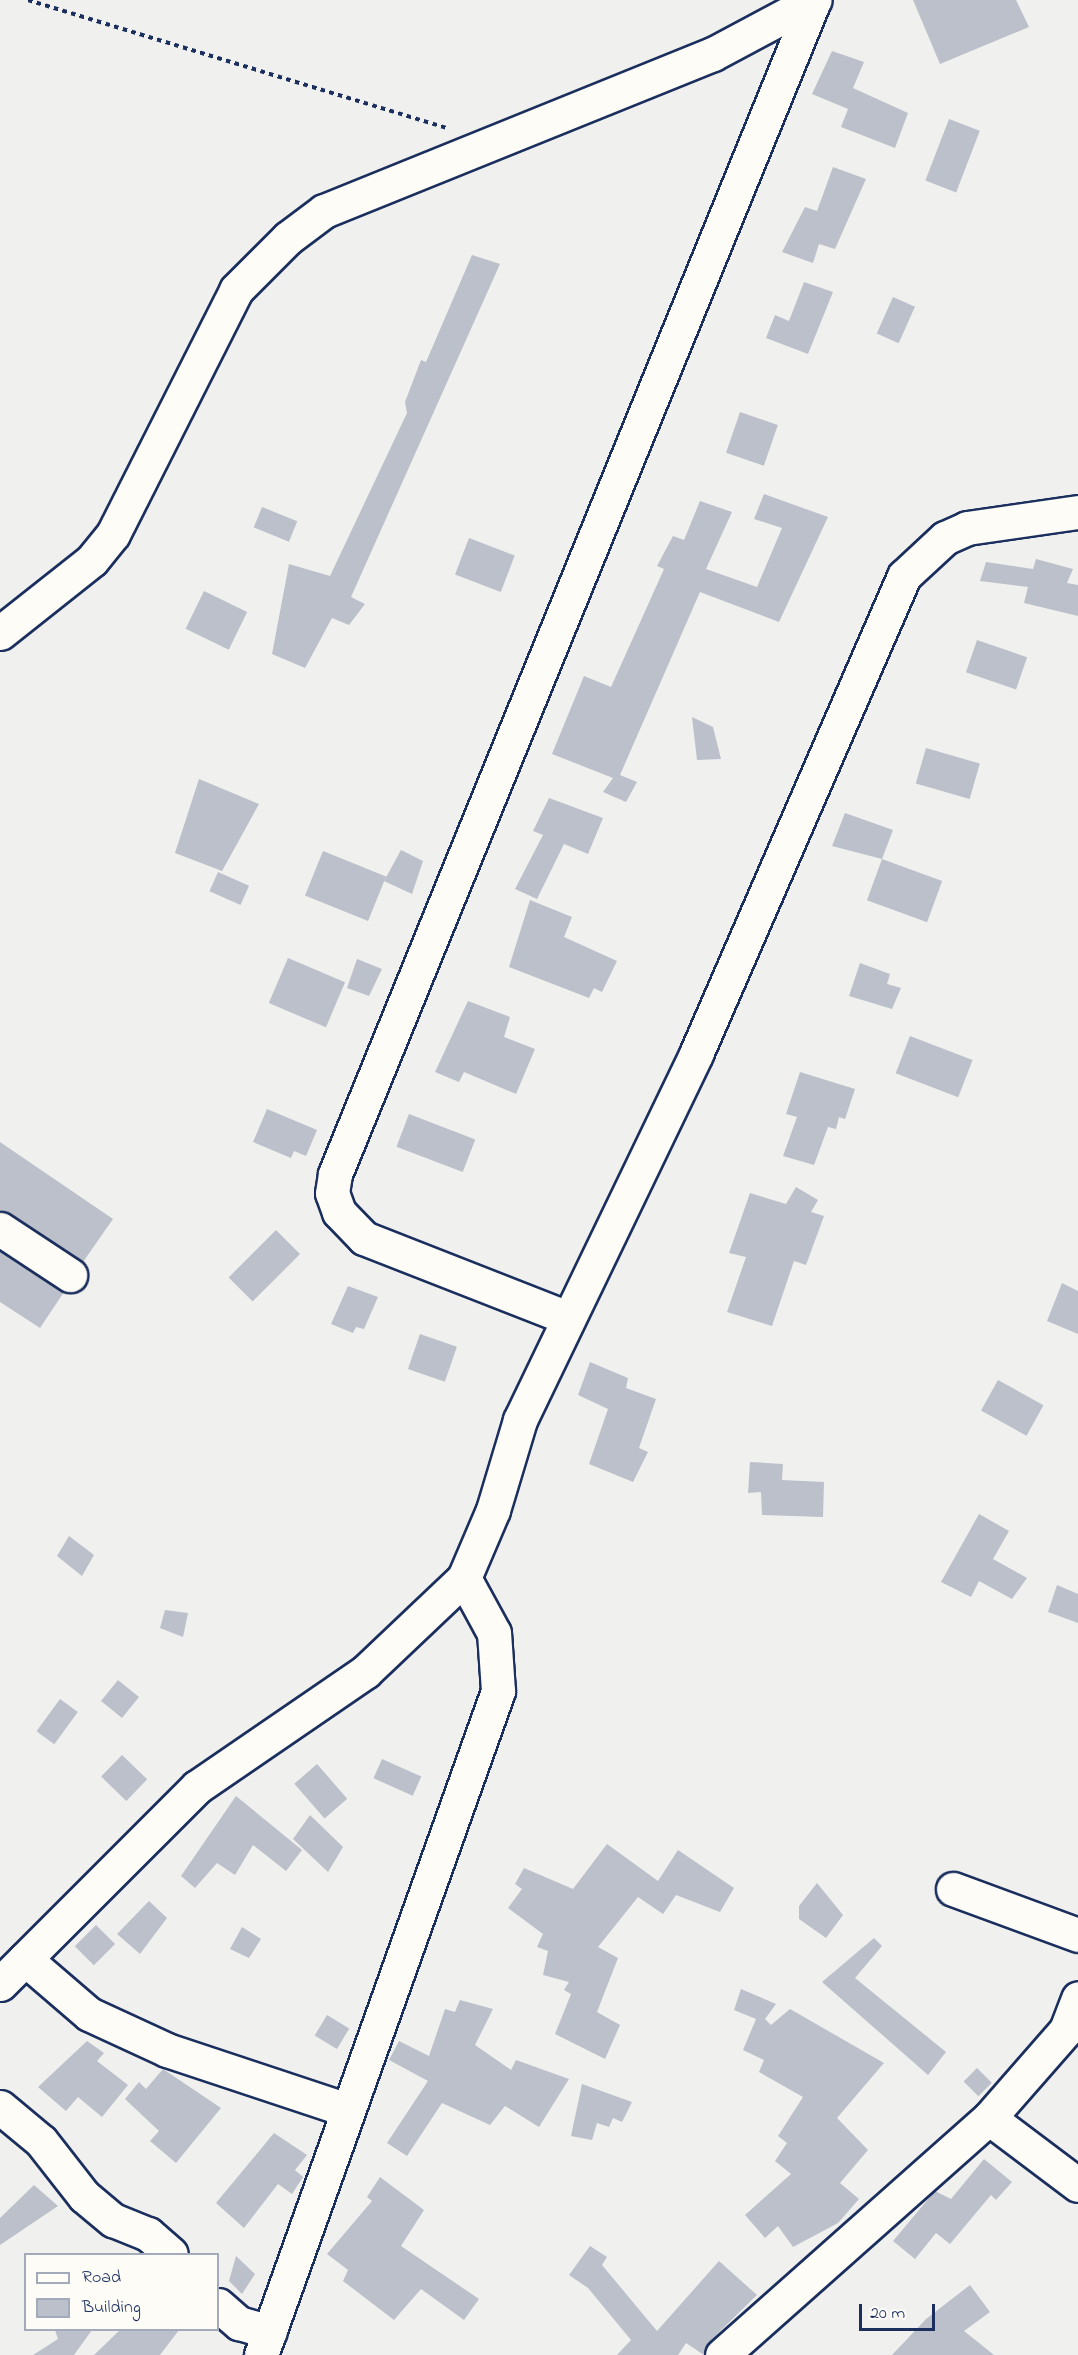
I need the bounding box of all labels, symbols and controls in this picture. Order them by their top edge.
legend [24,2253,219,2331]
text: Road [82,2265,121,2291]
scale bar [862,2292,938,2330]
text: Building [82,2295,141,2321]
text: 20 m [870,2301,905,2327]

